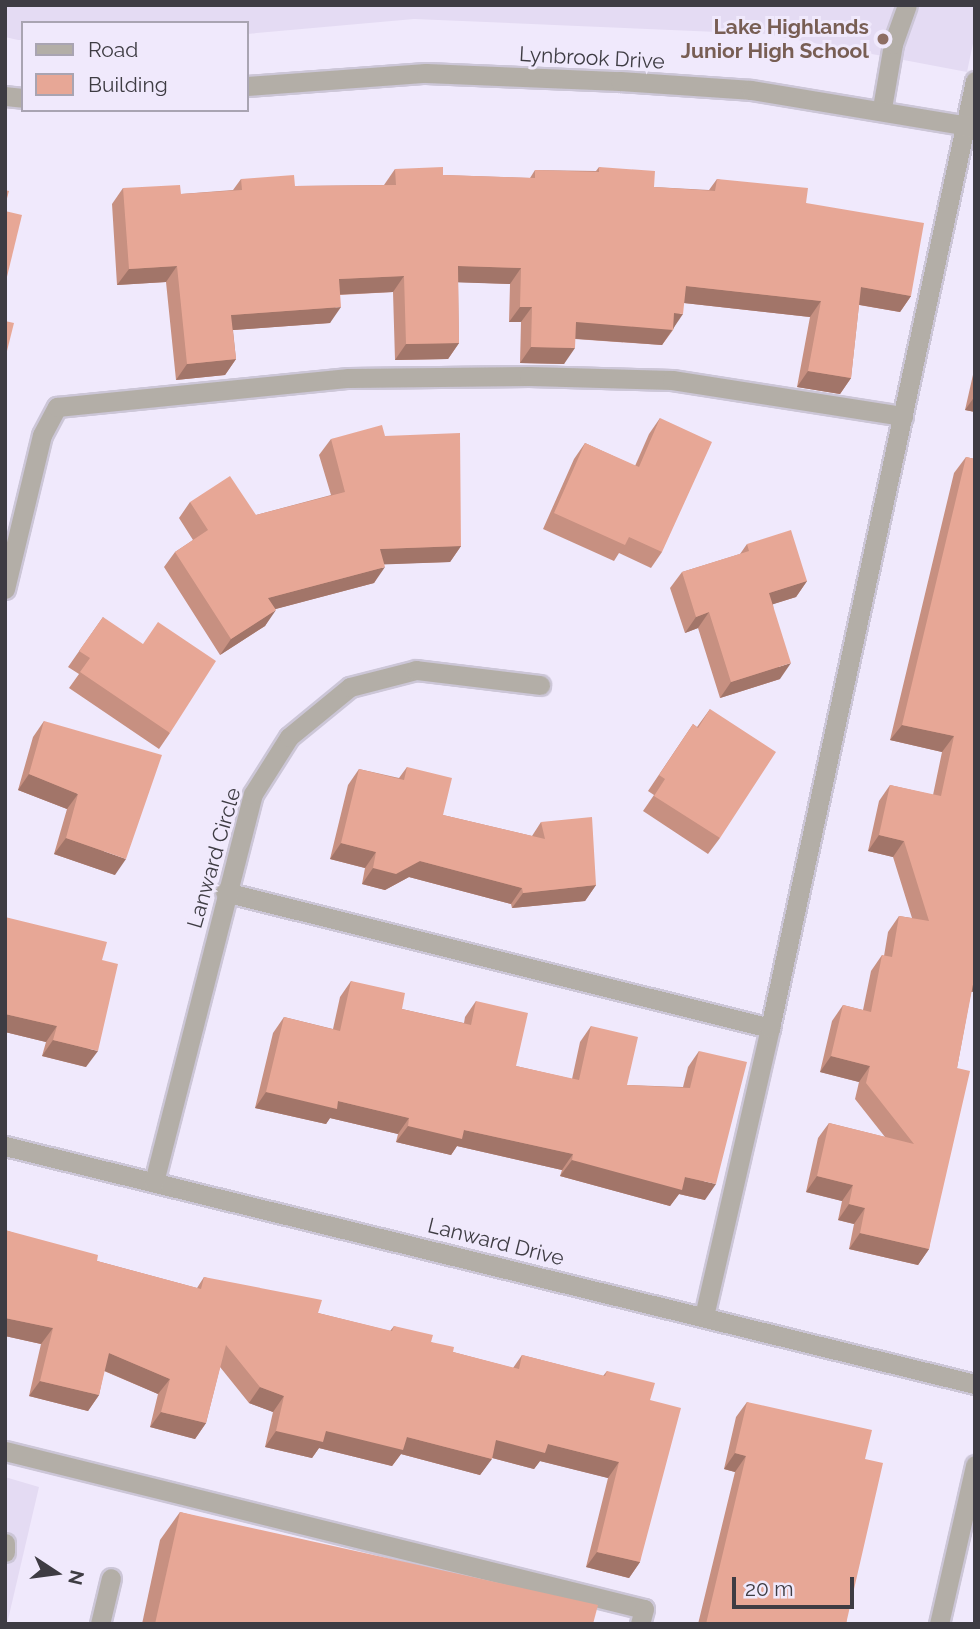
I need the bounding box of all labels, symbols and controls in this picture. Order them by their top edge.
place label: Lake Highlands Junior High School [680,14,869,64]
legend [21,21,248,112]
marker: Lake Highlands Junior High School [875,31,891,47]
text: Road [88,37,138,62]
street label: Lynbrook Drive [519,42,665,74]
text: Building [88,72,168,97]
street label: Lanward Circle [182,785,246,931]
street label: Lanward Drive [425,1213,567,1271]
north arrow [21,1538,91,1608]
scale bar [735,1562,858,1606]
text: N [64,1568,89,1587]
text: 20 m [745,1576,793,1601]

